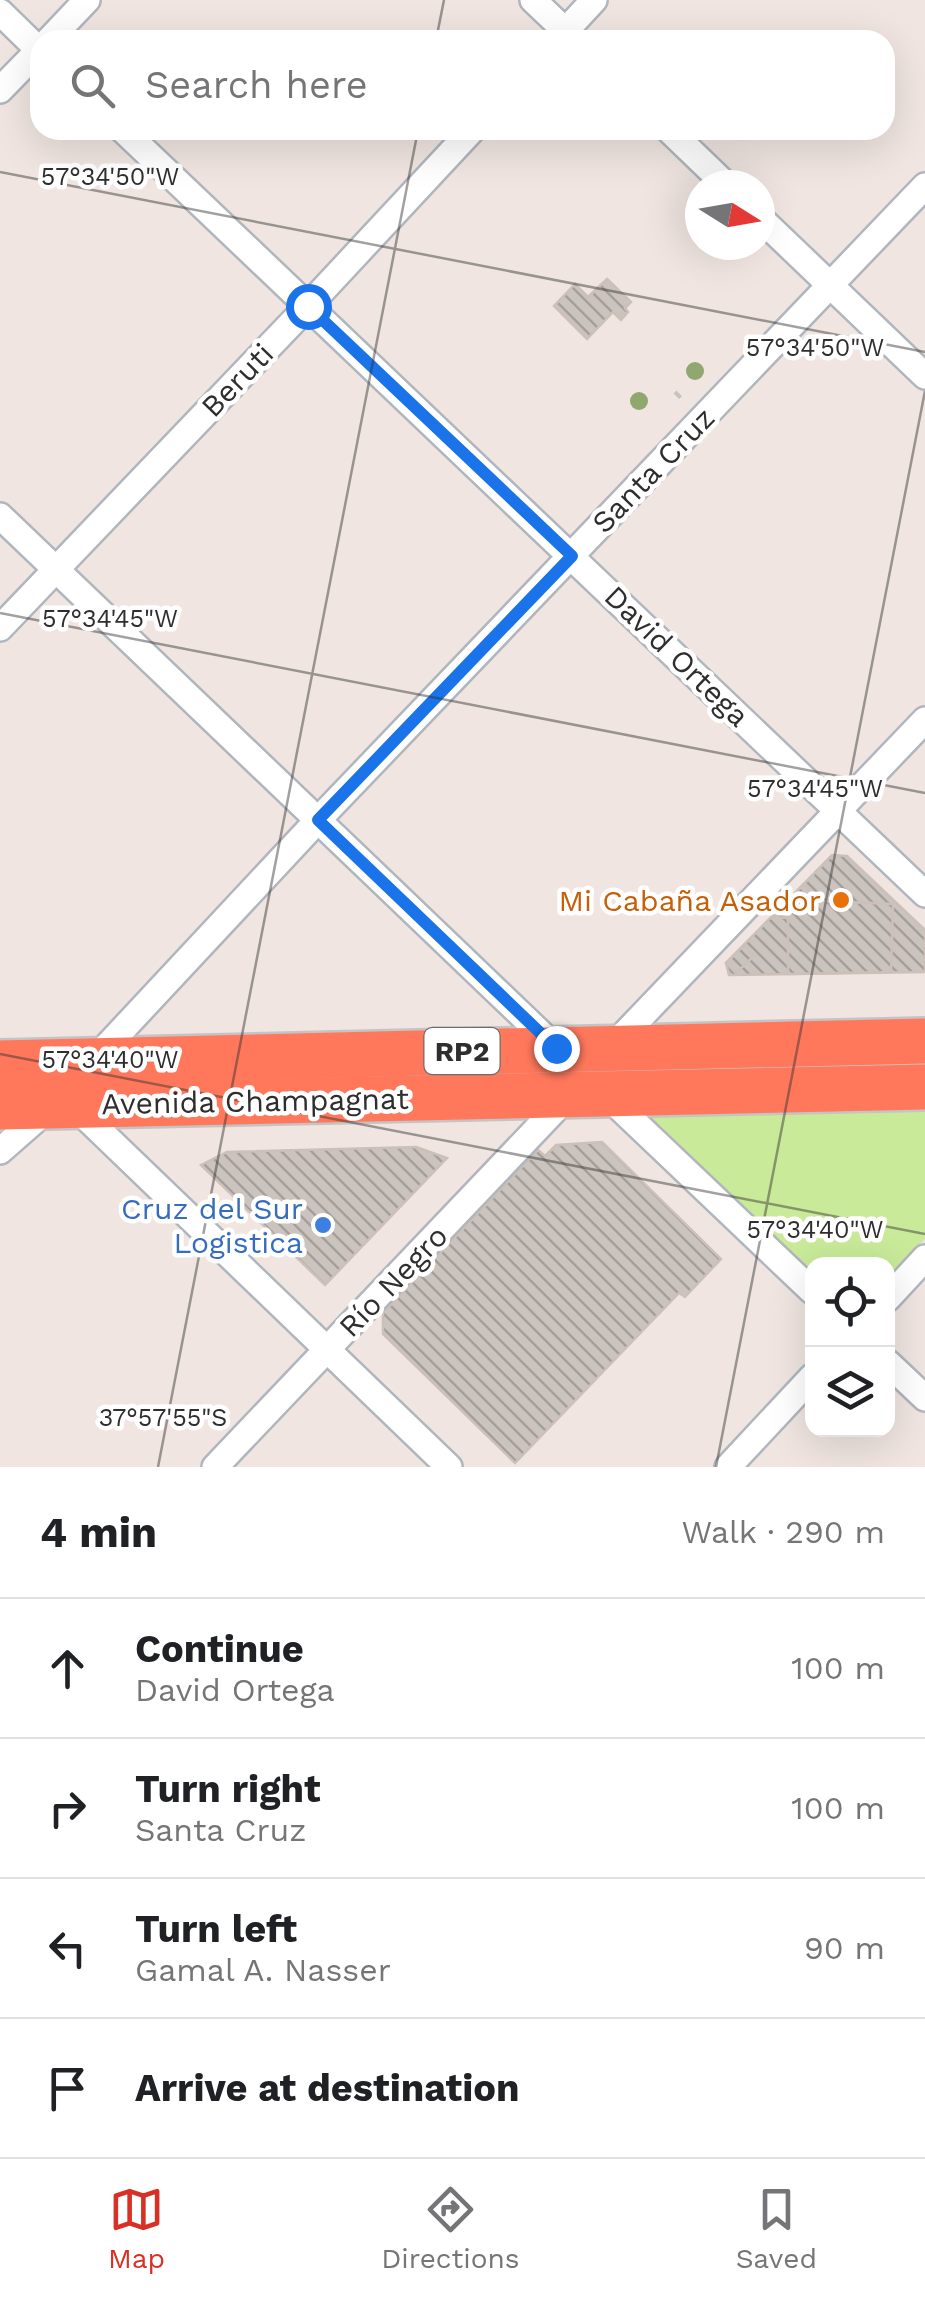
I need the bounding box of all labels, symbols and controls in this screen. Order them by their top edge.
search box [30,30,895,140]
icon: search [65,58,120,113]
text: Search here [145,63,368,107]
text: 57°34'50"W [41,162,179,191]
north arrow [685,170,775,260]
route start [286,284,332,330]
text: 57°34'50"W [746,333,884,362]
street label: Beruti [194,336,280,424]
street label: Santa Cruz [585,400,721,540]
street label: David Ortega [598,578,756,734]
text: 57°34'45"W [42,604,178,633]
text: 57°34'45"W [747,774,883,803]
place label: Mi Cabaña Asador [558,883,821,918]
marker: Mi Cabaña Asador [830,889,852,911]
route end [534,1026,580,1072]
road number: RP2 [424,1028,500,1074]
text: 57°34'40"W [41,1045,179,1074]
street label: Avenida Champagnat [101,1081,410,1121]
place label: Cruz del Sur Logistica [121,1191,303,1260]
marker: Cruz del Sur Logistica [312,1214,334,1236]
text: 57°34'40"W [746,1215,884,1244]
street label: Río Negro [331,1218,455,1344]
map controls [805,1257,895,1437]
button: locate [805,1257,895,1347]
button: layers [805,1347,895,1437]
text: 37°57'55"S [99,1403,227,1432]
text: 4 min [40,1508,157,1557]
text: Walk · 290 m [681,1513,885,1551]
text: Continue [135,1627,304,1671]
icon: ahead [40,1641,95,1696]
text: 100 m [791,1649,885,1687]
text: David Ortega [135,1671,335,1709]
text: Turn right [135,1767,321,1811]
icon: right [40,1781,95,1836]
text: 100 m [791,1789,885,1827]
text: Santa Cruz [135,1811,306,1849]
text: Turn left [135,1907,297,1951]
icon: left [40,1921,95,1976]
text: 90 m [804,1929,885,1967]
text: Gamal A. Nasser [135,1951,391,1989]
icon: arrive [40,2061,95,2116]
text: Arrive at destination [135,2066,520,2110]
tab: Map [108,2182,165,2275]
tab: Directions [381,2182,520,2275]
tab: Saved [736,2182,817,2275]

